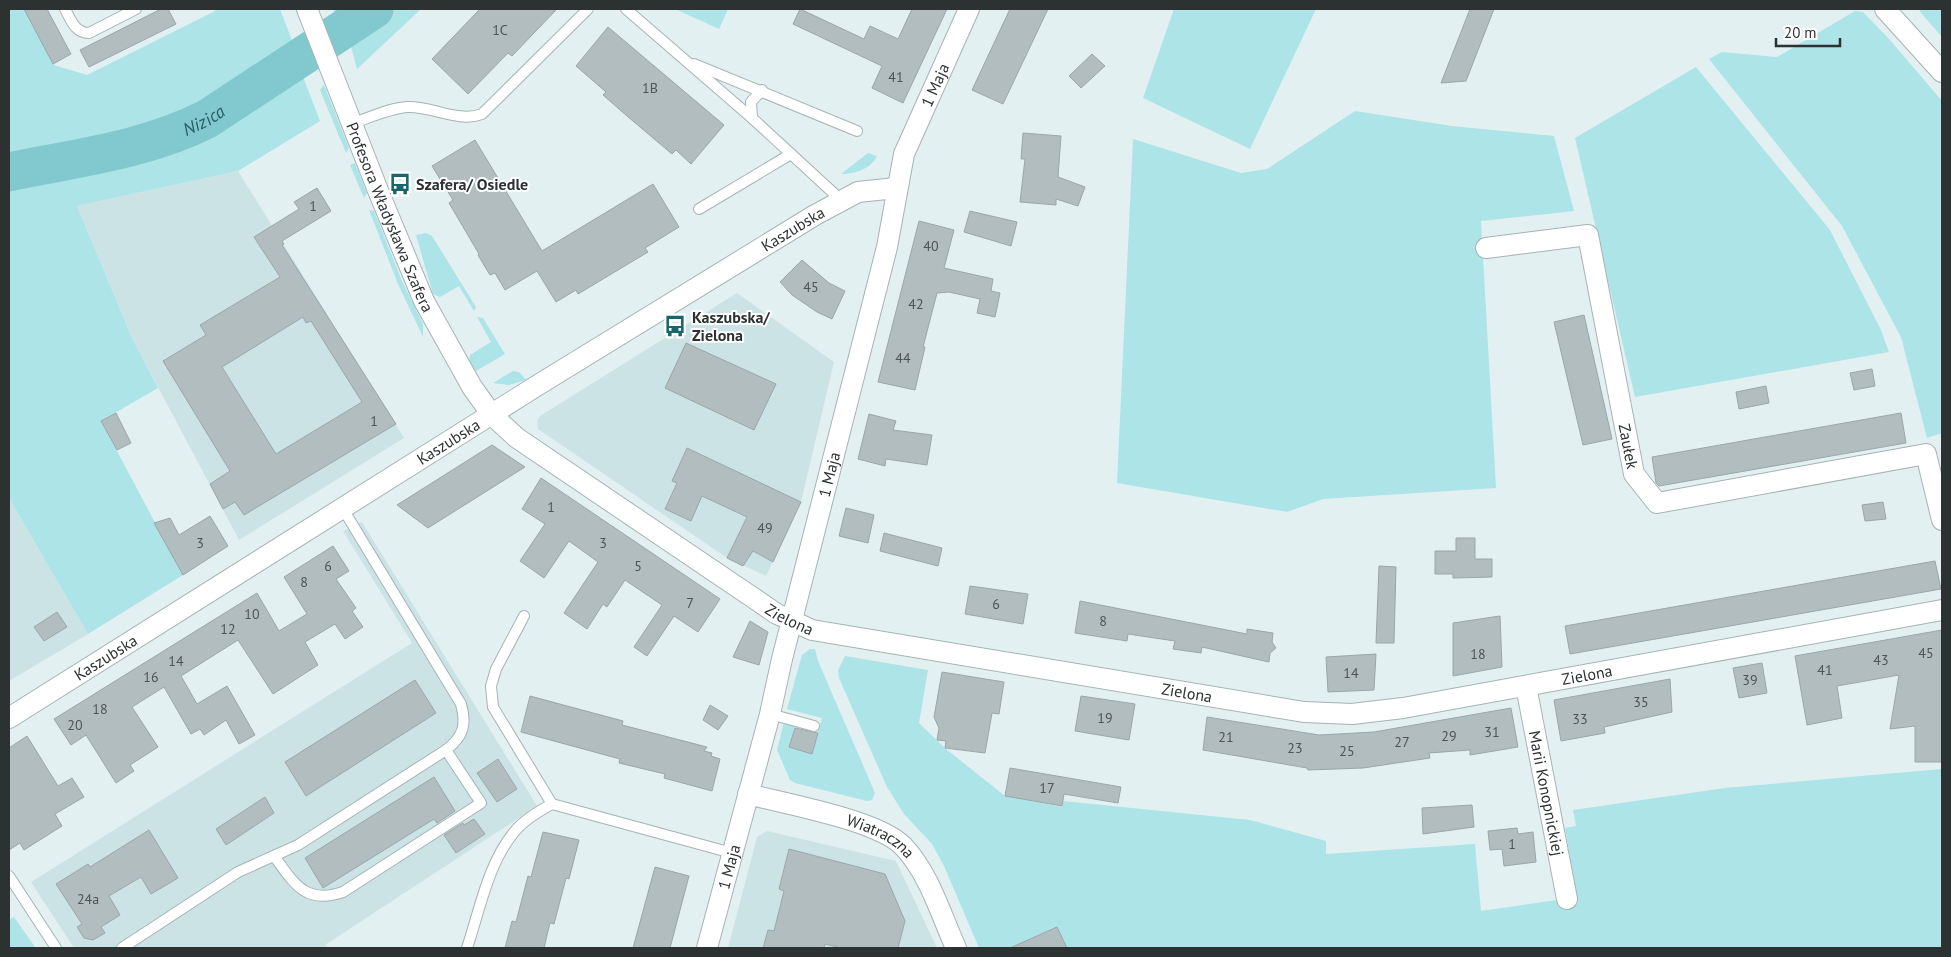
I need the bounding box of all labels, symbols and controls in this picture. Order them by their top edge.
scale bar [1776,15,1840,47]
house number: 1C [492,21,508,39]
text: 20 m [1784,23,1817,42]
street label: 1 Maja [916,60,953,110]
house number: 41 [888,68,904,86]
house number: 1B [642,79,658,97]
water label: Nizica [179,99,229,140]
street label: Profesora Władysława Szafera [342,119,438,316]
bus stop icon: Szafera/ Osiedle [387,171,413,197]
place label: Szafera/ Osiedle [416,174,528,194]
house number: 1 [309,197,317,215]
street label: Kaszubska [757,202,828,256]
house number: 40 [923,237,939,255]
house number: 45 [803,278,819,296]
house number: 42 [908,295,924,313]
place label: Kaszubska/ Zielona [692,307,770,345]
bus stop icon: Kaszubska/ Zielona [662,313,688,339]
house number: 44 [895,349,911,367]
house number: 1 [370,412,378,430]
street label: Kaszubska [413,414,484,469]
street label: Zaułek [1615,422,1643,471]
street label: 1 Maja [814,450,844,499]
house number: 1 [547,498,555,516]
house number: 49 [757,519,773,537]
house number: 3 [196,534,204,552]
house number: 3 [599,534,607,552]
house number: 6 [324,557,332,575]
house number: 5 [634,557,642,575]
house number: 8 [300,573,308,591]
house number: 7 [686,594,694,612]
house number: 6 [992,595,1000,613]
street label: Zielona [761,599,817,639]
house number: 10 [244,605,260,623]
house number: 8 [1099,612,1107,630]
house number: 12 [220,620,236,638]
street label: Kaszubska [70,630,141,685]
house number: 45 [1918,644,1934,662]
house number: 18 [1470,645,1486,663]
house number: 43 [1873,651,1889,669]
house number: 14 [168,652,184,670]
street label: Zielona [1560,660,1614,689]
house number: 41 [1817,661,1833,679]
house number: 14 [1343,664,1359,682]
house number: 16 [143,668,159,686]
house number: 39 [1742,671,1758,689]
street label: Zielona [1160,678,1214,707]
house number: 35 [1633,693,1649,711]
house number: 18 [92,700,108,718]
house number: 19 [1097,709,1113,727]
house number: 33 [1572,710,1588,728]
house number: 20 [67,716,83,734]
house number: 31 [1484,723,1500,741]
house number: 29 [1441,727,1457,745]
house number: 21 [1218,728,1234,746]
street label: Marii Konopnickiej [1525,729,1568,857]
house number: 27 [1394,733,1410,751]
house number: 23 [1287,739,1303,757]
house number: 25 [1339,742,1355,760]
house number: 17 [1039,779,1055,797]
street label: Wiatraczna [844,810,919,862]
house number: 1 [1508,835,1516,853]
street label: 1 Maja [713,842,744,892]
house number: 24a [77,890,99,908]

